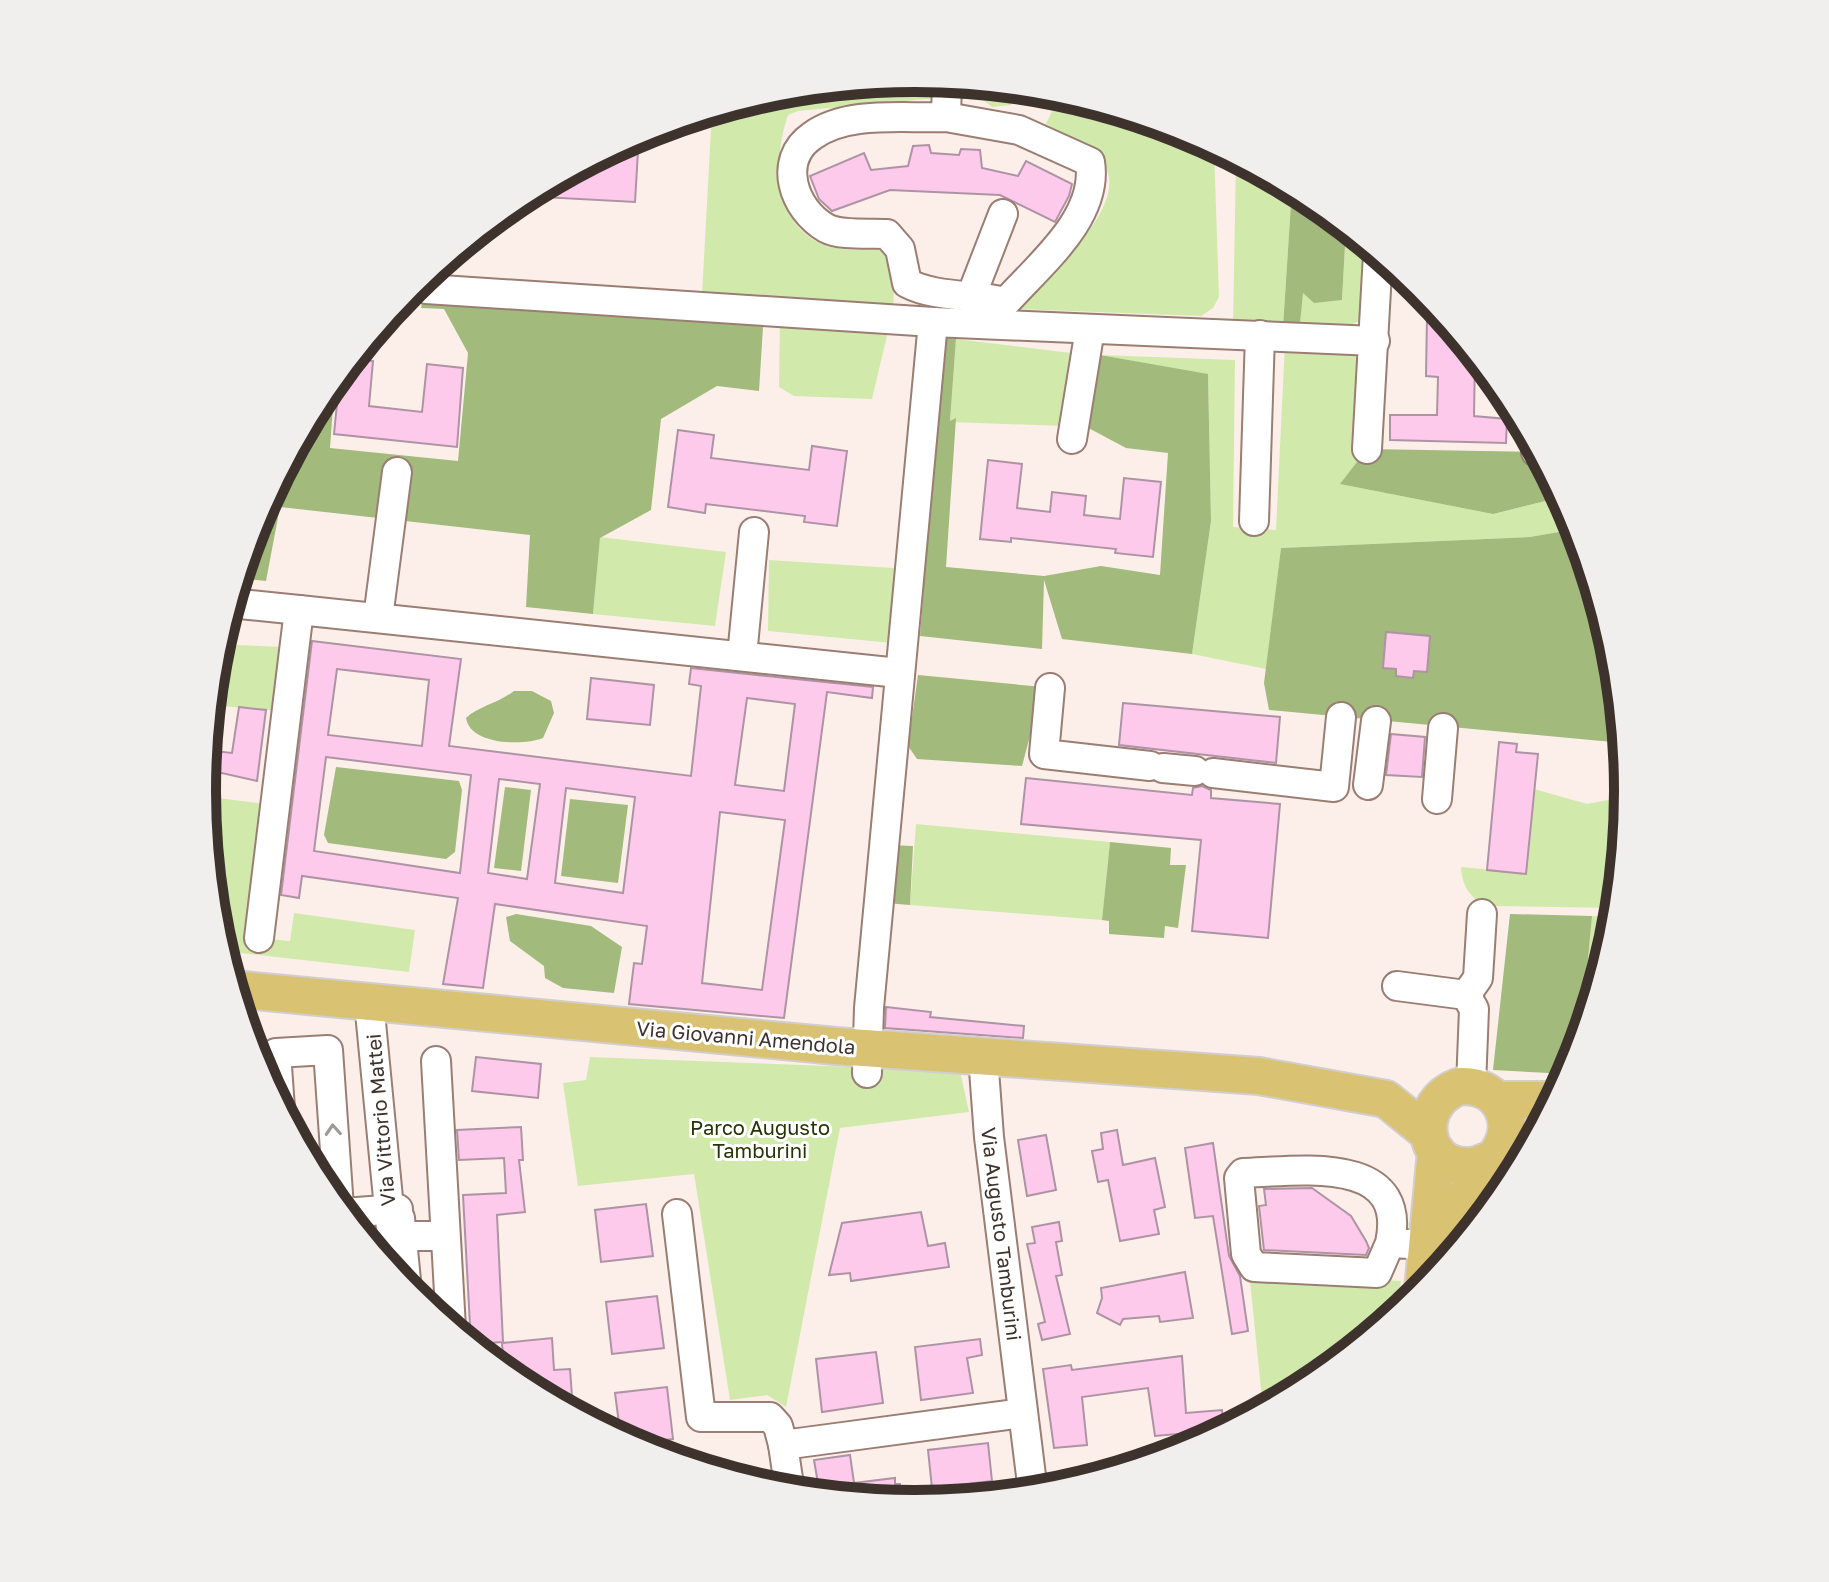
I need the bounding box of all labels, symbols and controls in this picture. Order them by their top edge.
street label: Via Giovanni Amendola [635,1015,857,1059]
street label: Via Vittorio Mattei [361,1033,399,1207]
park label: Parco Augusto Tamburini [690,1115,830,1162]
one-way arrow [325,1124,342,1137]
street label: Via Augusto Tamburini [977,1126,1027,1342]

